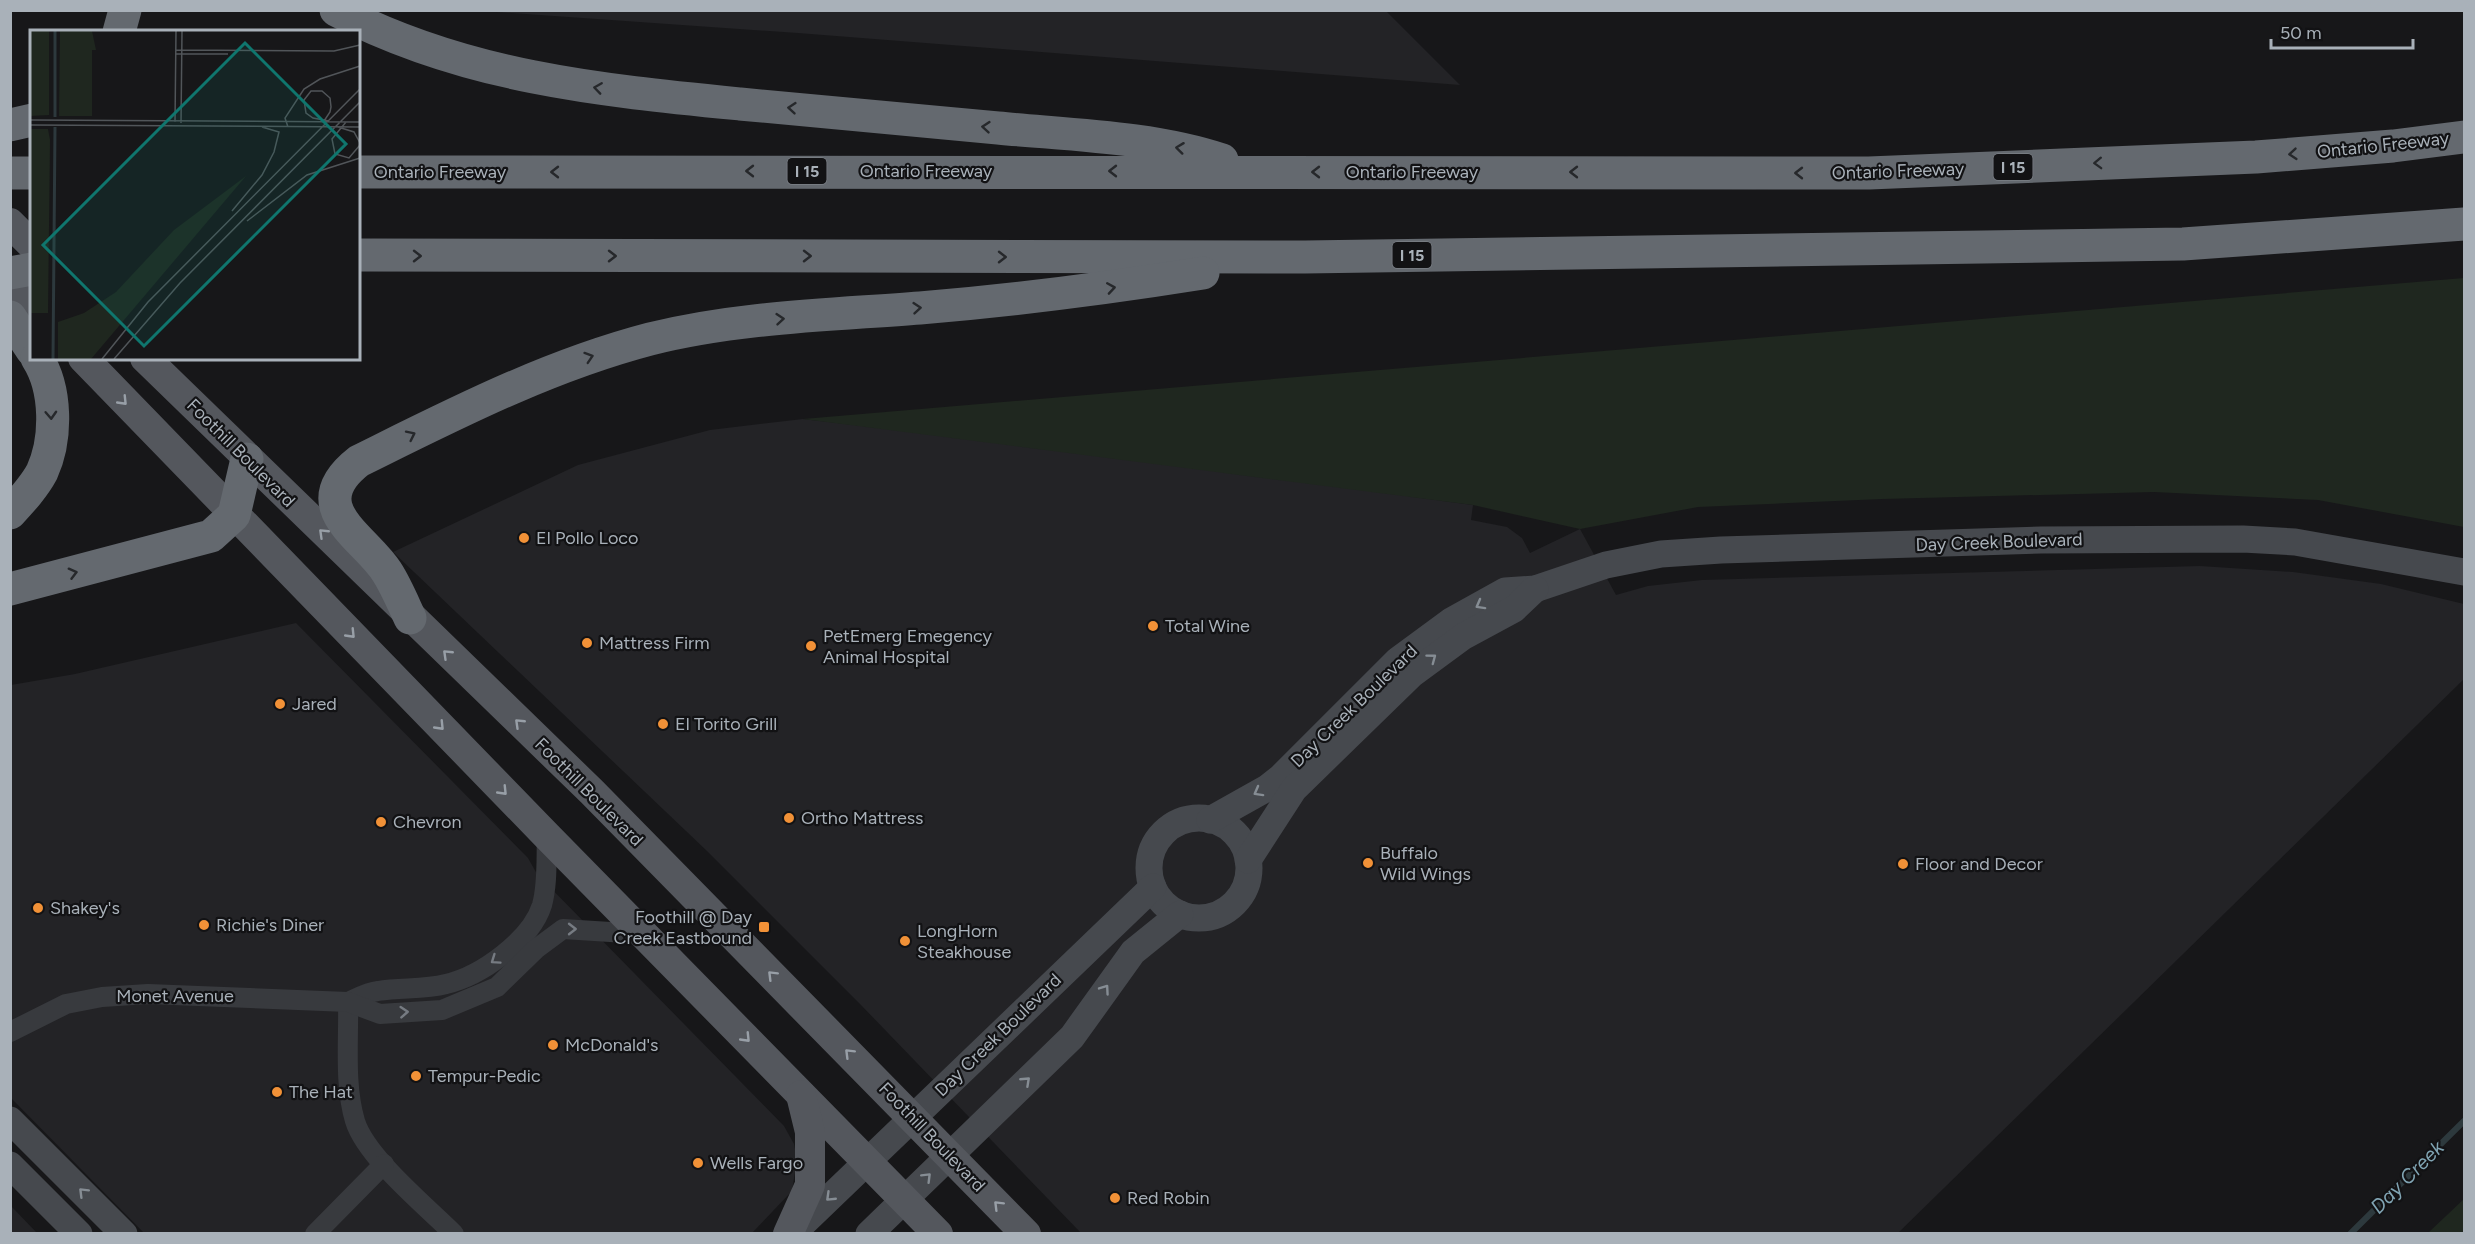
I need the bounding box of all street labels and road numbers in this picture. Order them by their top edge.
street label: Ontario Freeway [2316,127,2451,163]
road number: I 15 [1994,154,2032,180]
road number: I 15 [788,158,826,184]
street label: Ontario Freeway [1831,158,1965,184]
street label: Ontario Freeway [860,160,993,182]
street label: Ontario Freeway [374,161,507,183]
street label: Ontario Freeway [1346,161,1479,183]
road number: I 15 [1392,242,1432,268]
street label: Foothill Boulevard [182,394,300,512]
street label: Day Creek Boulevard [1915,528,2083,556]
street label: Day Creek Boulevard [1286,640,1422,772]
street label: Foothill Boulevard [530,733,648,851]
street label: Day Creek Boulevard [930,969,1066,1101]
street label: Monet Avenue [116,985,234,1007]
street label: Foothill Boulevard [874,1078,990,1196]

